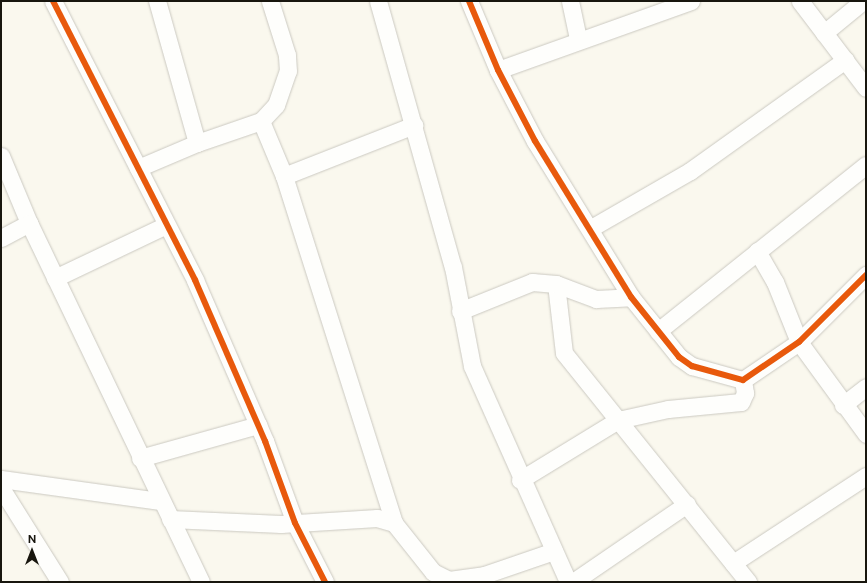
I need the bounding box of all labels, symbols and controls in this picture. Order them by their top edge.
north arrow [12,531,52,571]
text: N [28,533,36,545]

